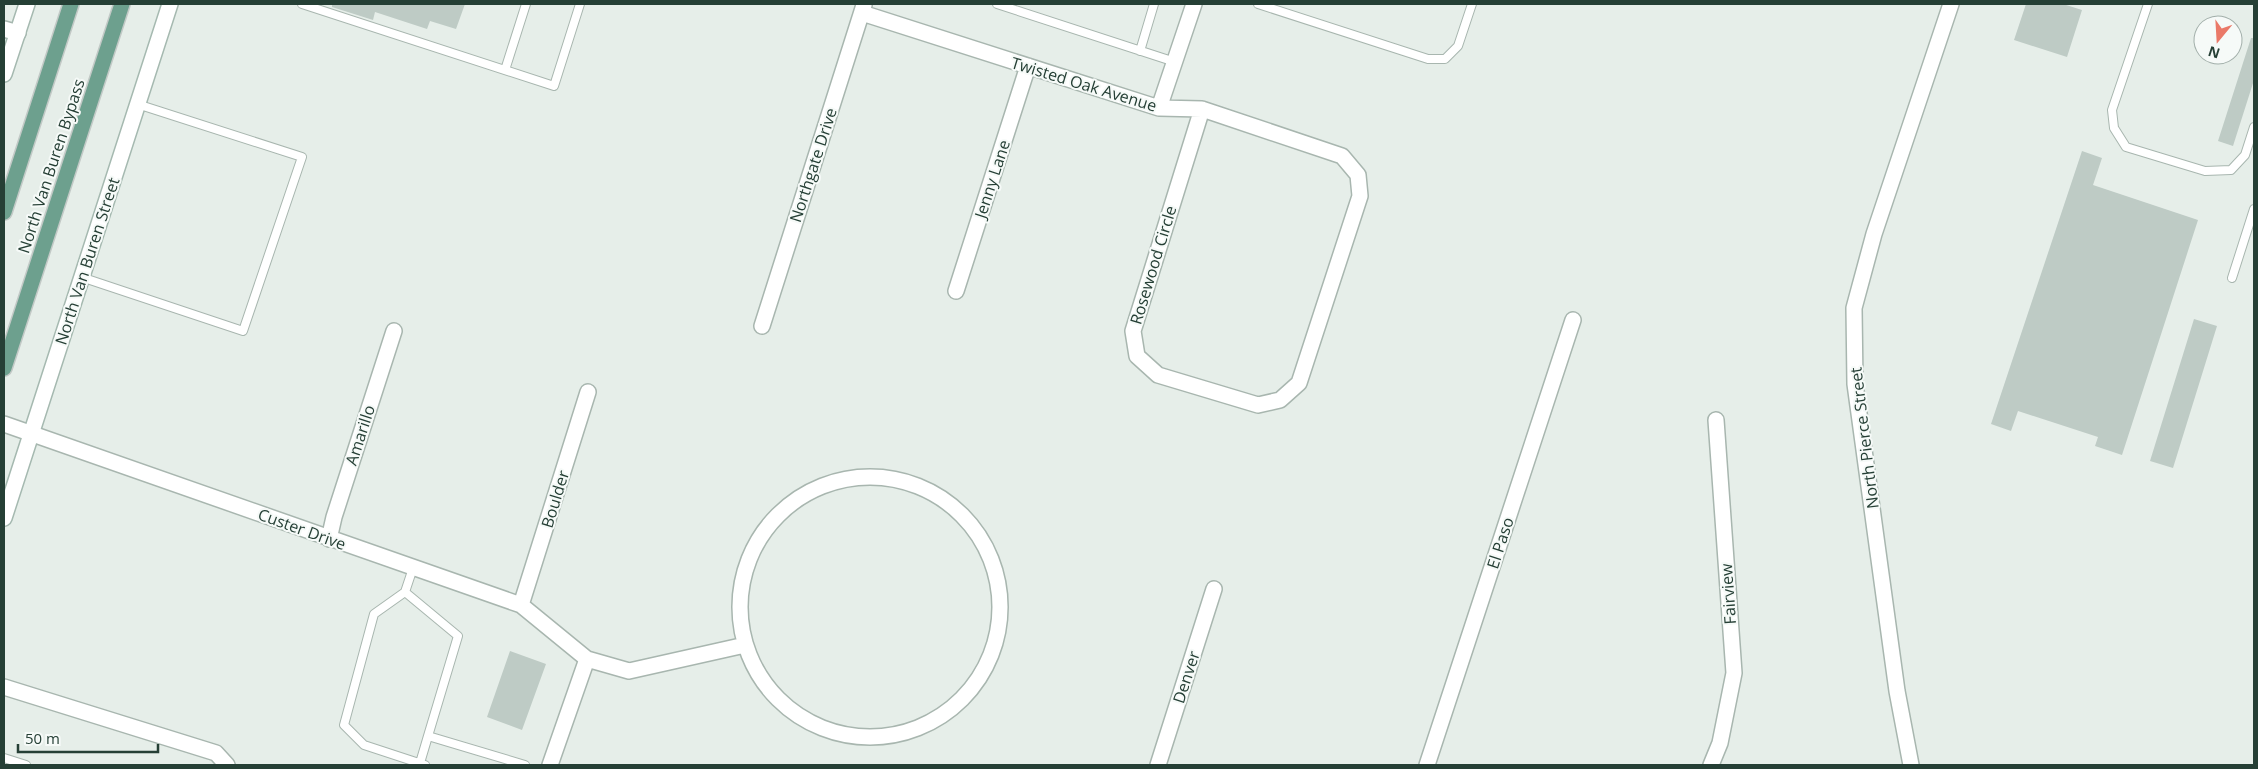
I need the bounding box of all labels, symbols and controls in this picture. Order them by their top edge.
north arrow [2193,15,2243,65]
text: N [2205,42,2222,64]
street label: Twisted Oak Avenue [1009,51,1159,117]
street label: North Van Buren Bypass [12,76,90,256]
street label: Northgate Drive [784,105,842,225]
street label: Jenny Lane [968,137,1015,223]
street label: North Van Buren Street [50,174,125,347]
street label: Rosewood Circle [1124,203,1182,327]
street label: North Pierce Street [1844,366,1884,510]
street label: Amarillo [340,402,380,468]
street label: Boulder [536,467,574,530]
street label: Custer Drive [255,503,349,555]
street label: El Paso [1481,514,1519,572]
street label: Fairview [1715,562,1741,625]
street label: Denver [1167,648,1205,706]
scale bar [18,722,158,754]
text: 50 m [25,728,60,748]

